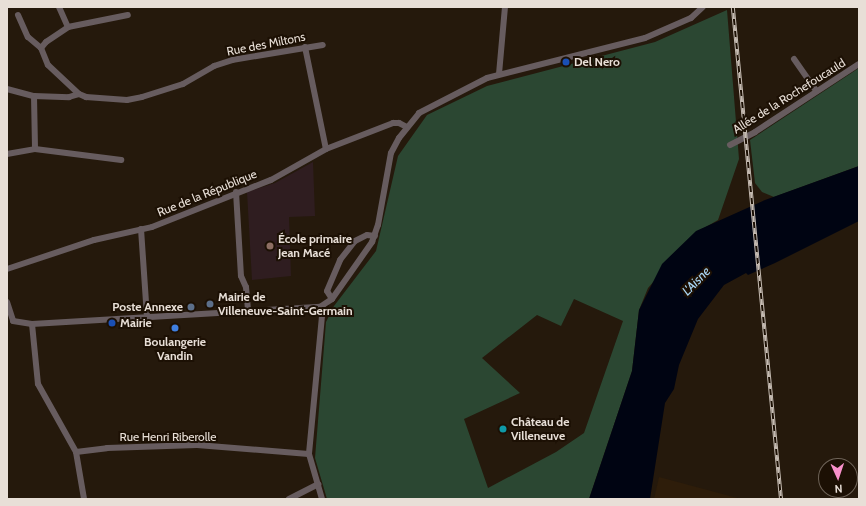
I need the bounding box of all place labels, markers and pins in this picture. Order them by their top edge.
place label: Del Nero [574,55,620,69]
marker: Del Nero [561,57,571,67]
place label: École primaire Jean Macé [278,232,352,260]
marker: École primaire Jean Macé [265,241,275,251]
place label: Mairie de Villeneuve-Saint-Germain [218,290,353,318]
marker: Mairie de Villeneuve-Saint-Germain [205,299,215,309]
place label: Poste Annexe [112,300,183,314]
marker: Poste Annexe [186,302,196,312]
place label: Mairie [120,316,152,330]
marker: Mairie [107,318,117,328]
marker: Boulangerie Vandin [170,323,180,333]
place label: Boulangerie Vandin [144,335,206,363]
place label: Château de Villeneuve [511,415,569,443]
marker: Château de Villeneuve [498,424,508,434]

